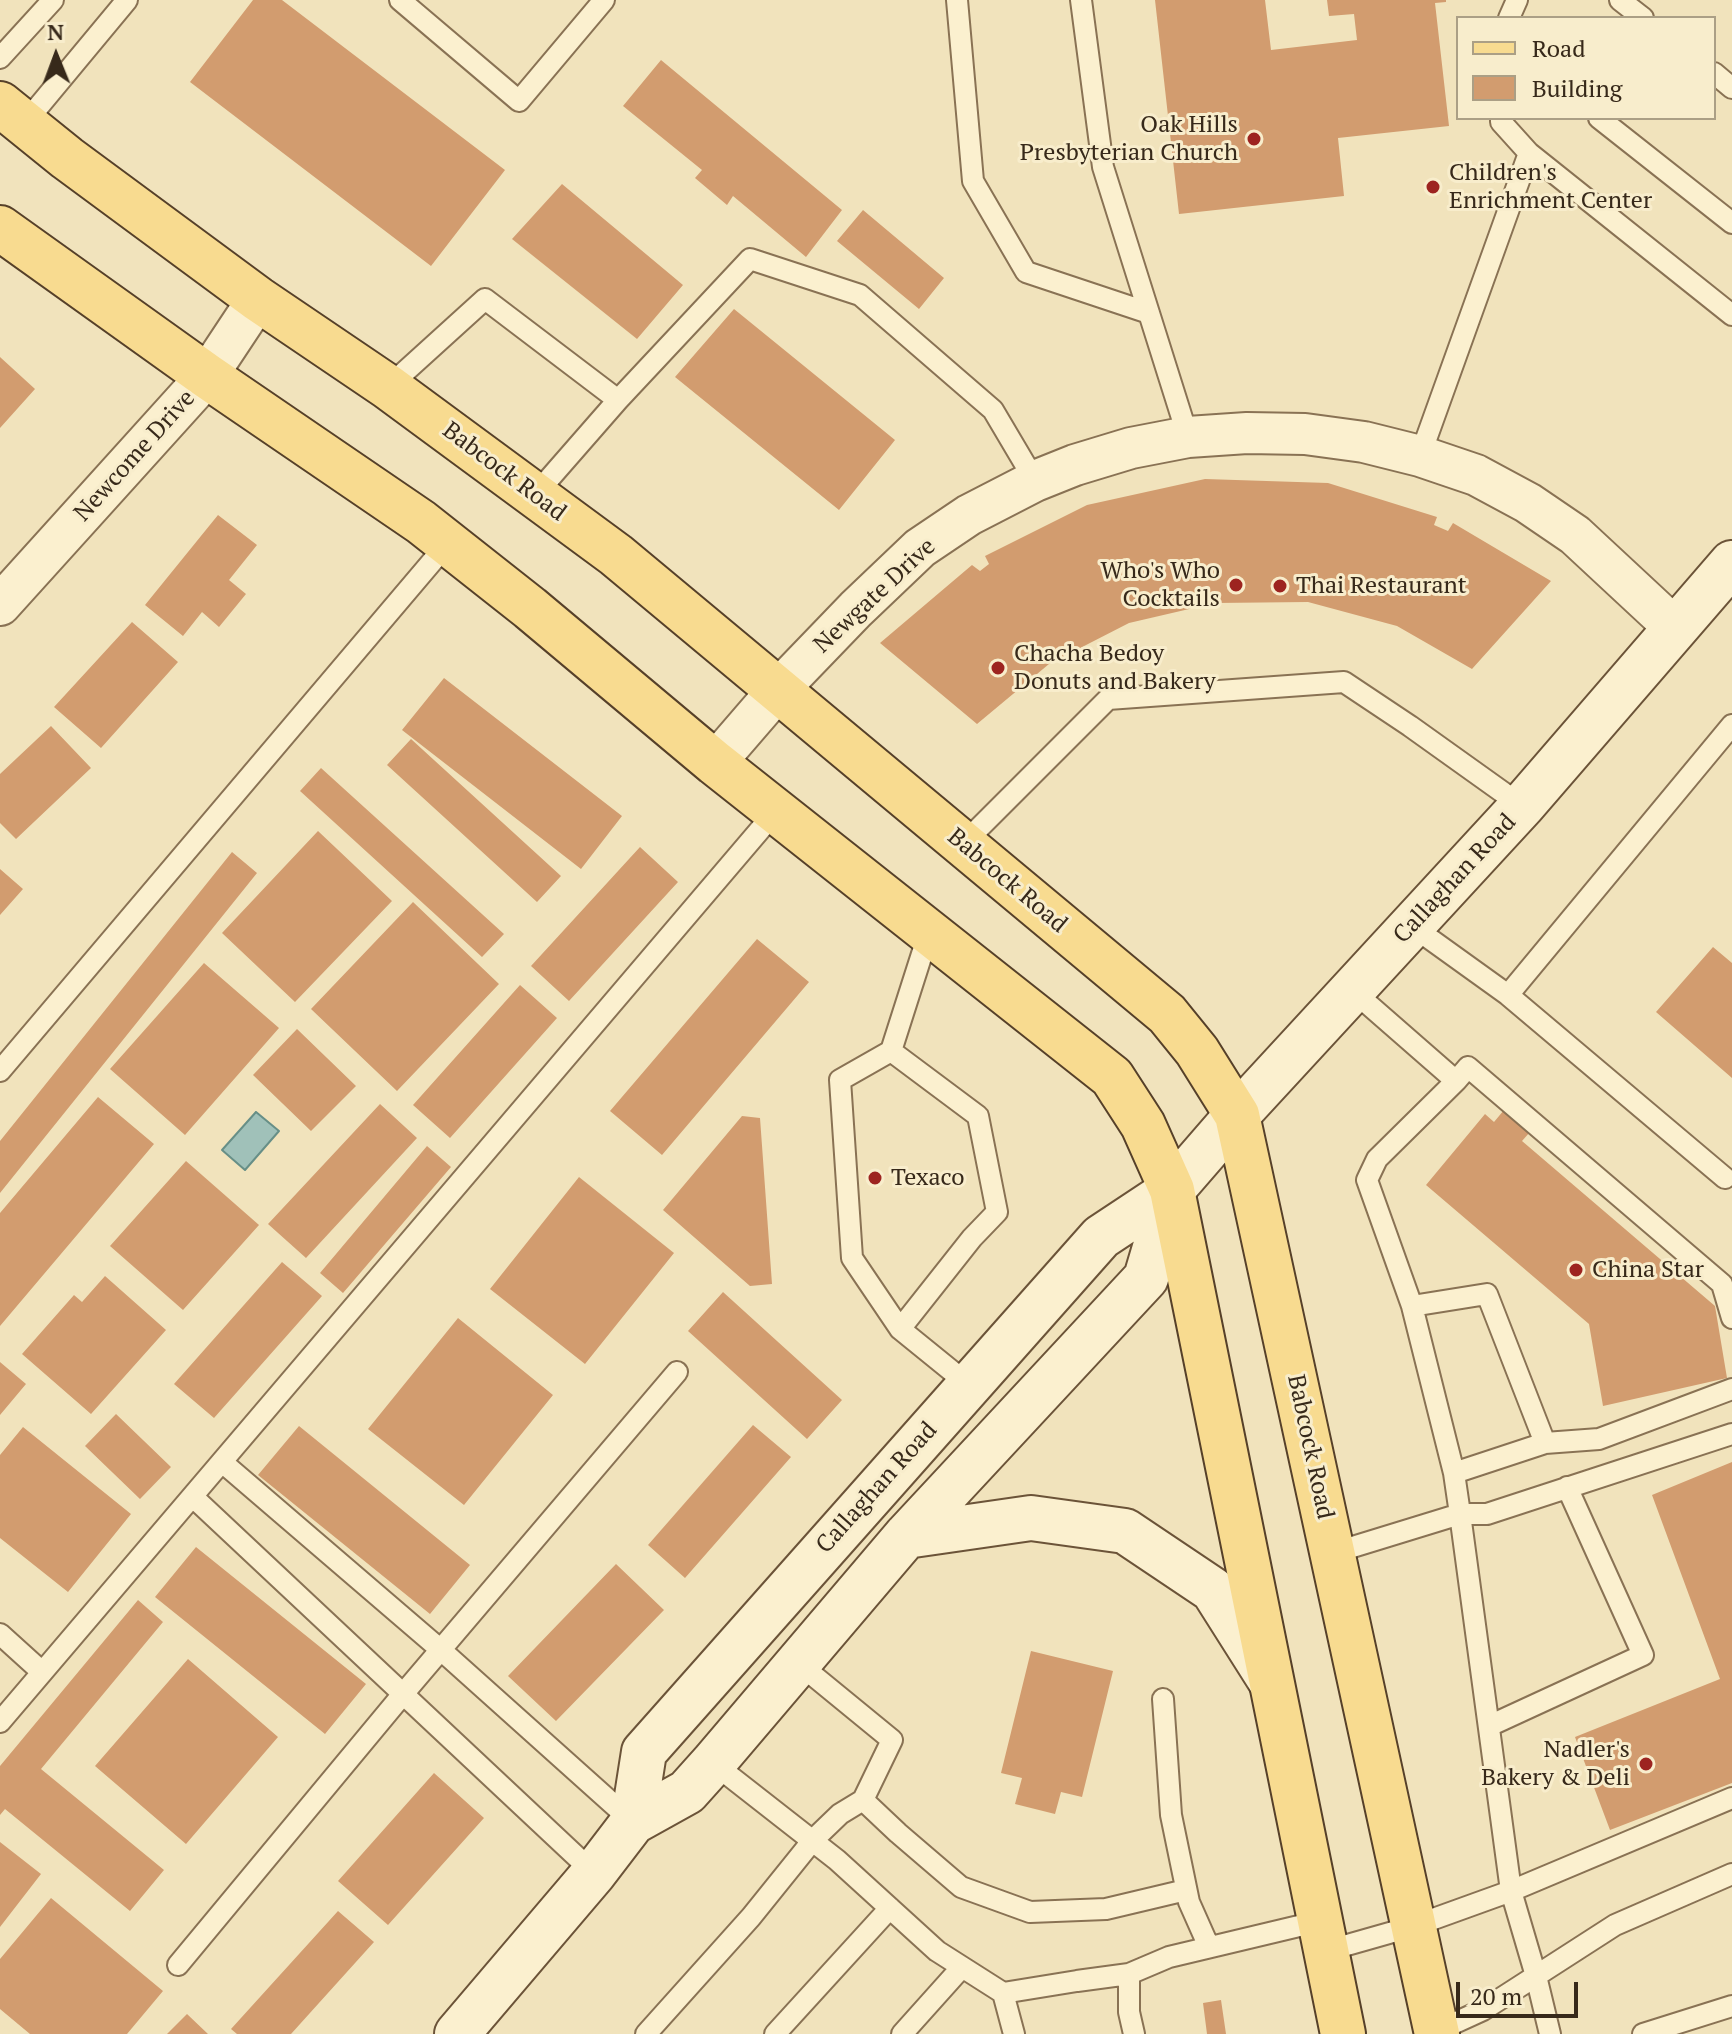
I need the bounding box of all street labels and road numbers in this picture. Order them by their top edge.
street label: Newcome Drive [69,384,201,528]
street label: Babcock Road [437,416,571,528]
street label: Newgate Drive [808,532,942,660]
street label: Callaghan Road [1388,808,1522,950]
street label: Babcock Road [941,823,1073,939]
street label: Babcock Road [1281,1372,1339,1522]
street label: Callaghan Road [811,1416,943,1560]

